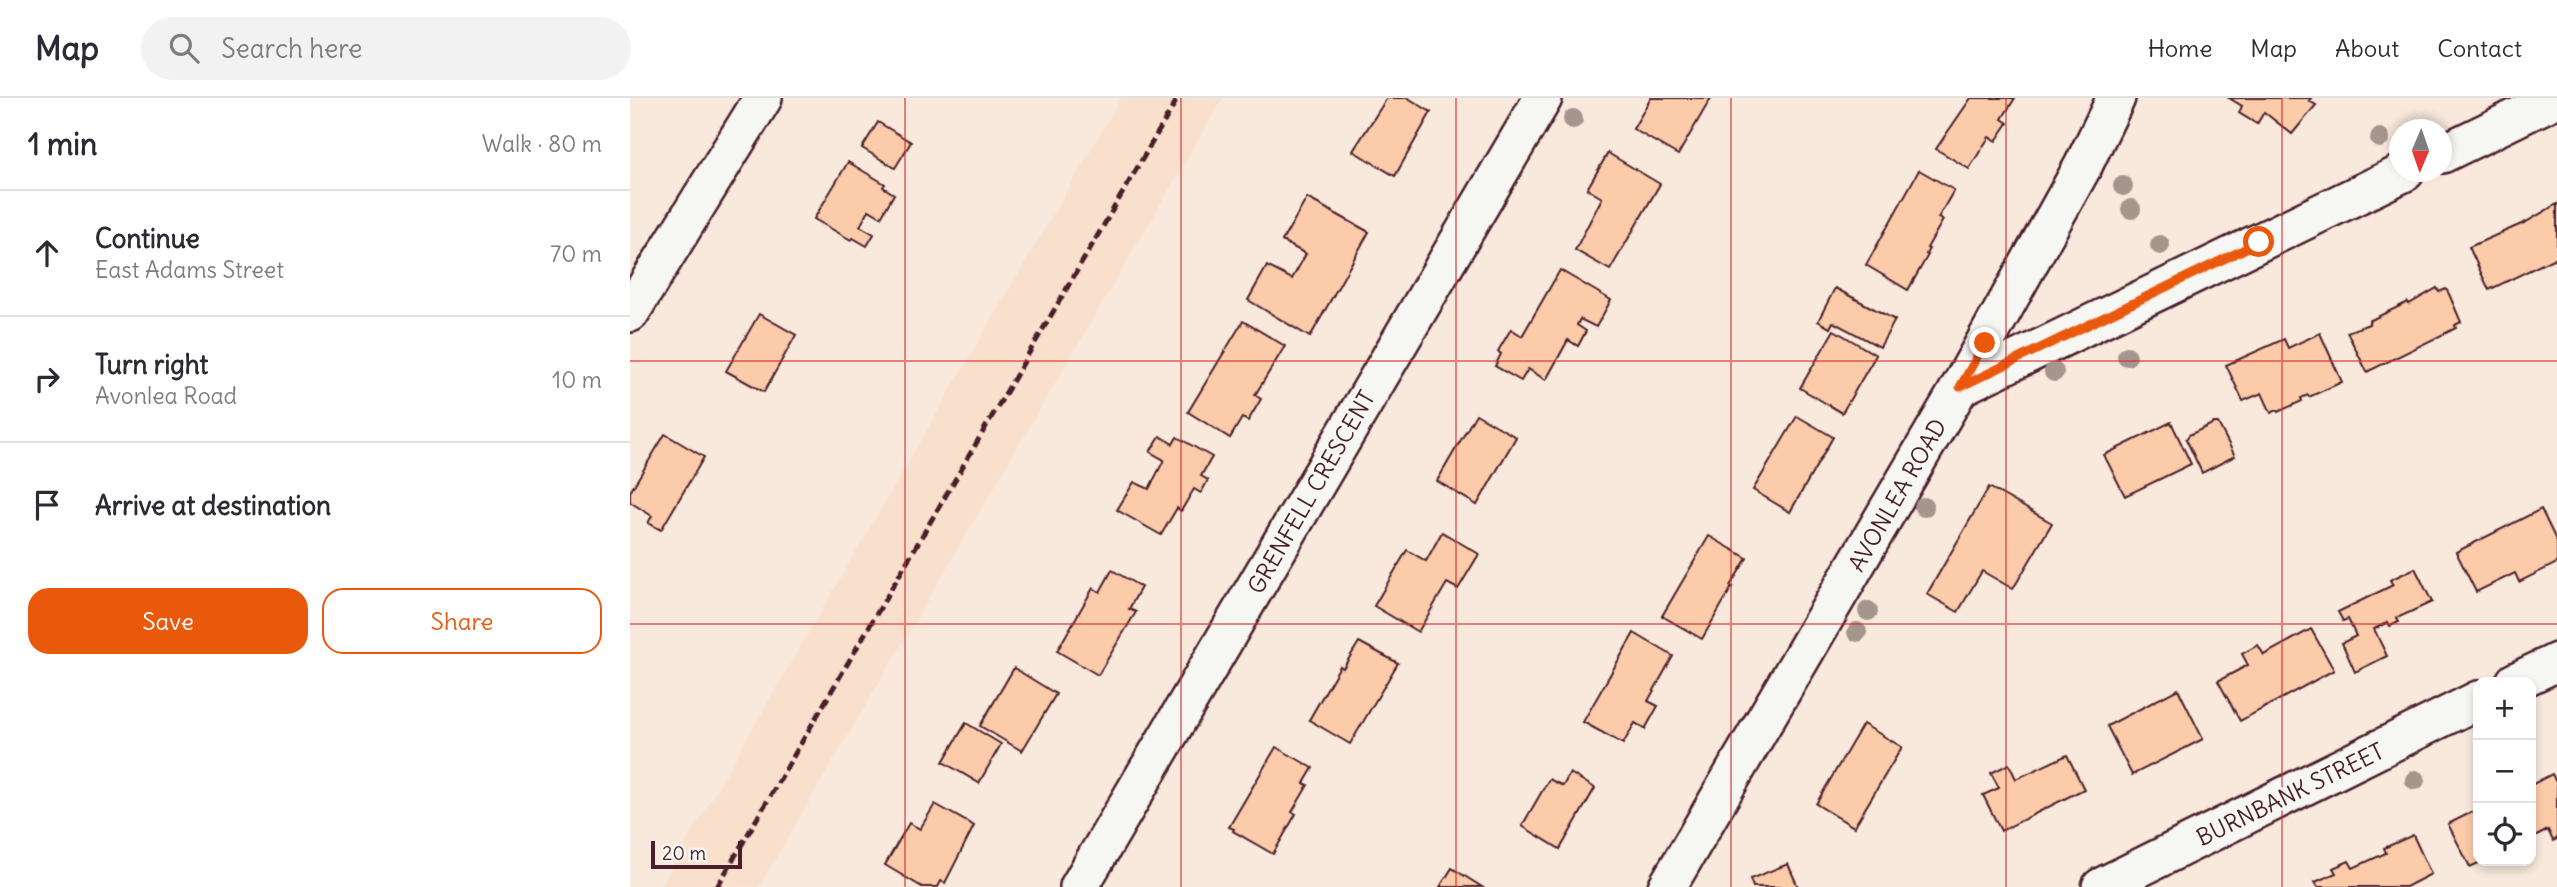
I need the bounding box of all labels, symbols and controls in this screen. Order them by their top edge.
search box [141,17,631,80]
text: Map [35,27,99,69]
icon: search [165,29,203,67]
text: Search here [221,32,362,65]
text: Home [2148,33,2212,63]
text: Map [2250,33,2297,63]
text: About [2335,33,2399,63]
text: Contact [2437,33,2522,63]
north arrow [2389,119,2452,182]
text: 1 min [28,125,97,163]
text: Walk · 80 m [482,129,602,158]
text: Continue [95,222,200,255]
route start [2243,226,2274,257]
icon: ahead [28,234,66,272]
text: 70 m [550,239,602,268]
text: East Adams Street [95,255,284,284]
route end [1969,327,2000,358]
text: Turn right [95,348,208,381]
icon: right [28,360,66,398]
text: 10 m [552,365,602,394]
text: Avonlea Road [95,381,237,410]
street label: GRENFELL CRESCENT [1241,385,1381,599]
street label: AVONLEA ROAD [1842,413,1952,577]
icon: arrive [28,486,66,524]
text: Arrive at destination [95,489,331,522]
button: Save [28,588,308,654]
button: Share [322,588,602,654]
map controls [2473,677,2536,866]
button: + [2473,677,2536,740]
street label: BURNBANK STREET [2191,736,2389,852]
button: − [2473,740,2536,803]
button: locate [2473,803,2536,866]
scale bar [651,838,742,870]
text: 20 m [662,841,706,865]

